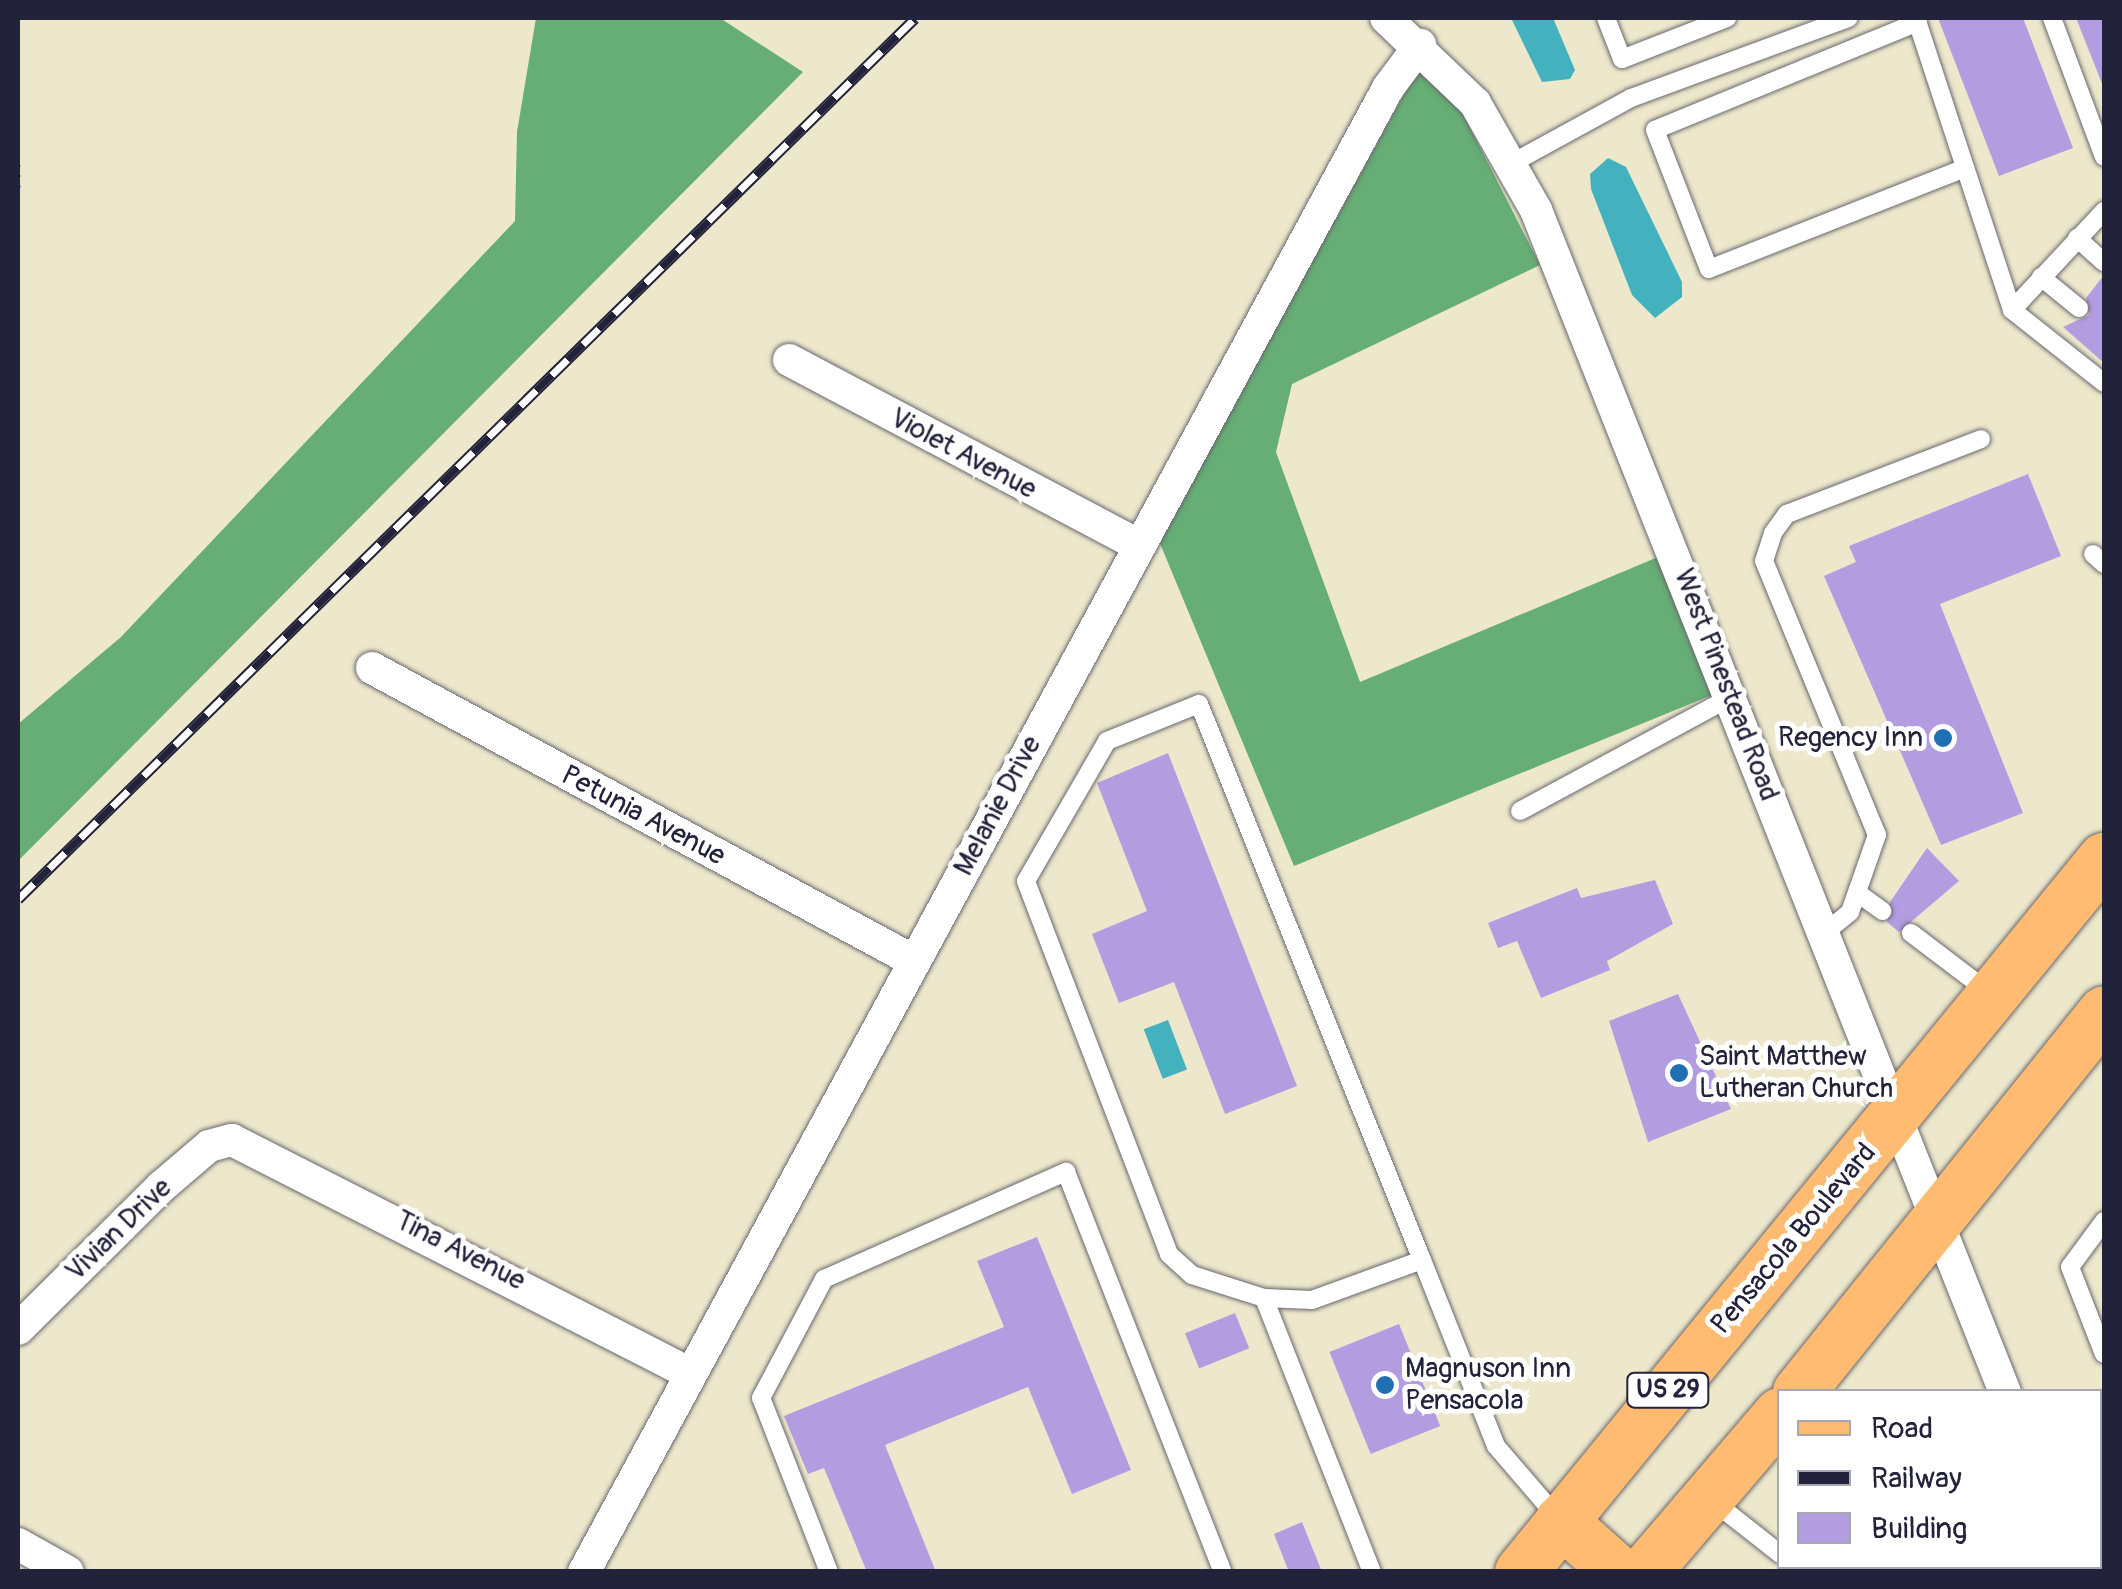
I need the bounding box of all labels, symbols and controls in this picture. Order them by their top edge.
street label: Violet Avenue [884,401,1042,507]
street label: West Pinestead Road [1666,564,1786,806]
place label: Regency Inn [1778,721,1923,755]
marker: Regency Inn [1932,727,1954,749]
street label: Melanie Drive [947,730,1049,882]
street label: Petunia Avenue [555,759,731,873]
place label: Saint Matthew Lutheran Church [1699,1040,1893,1106]
marker: Saint Matthew Lutheran Church [1668,1062,1690,1084]
street label: Pensacola Boulevard [1704,1137,1884,1341]
street label: Vivian Drive [59,1171,179,1289]
street label: Tina Avenue [389,1204,531,1298]
place label: Magnuson Inn Pensacola [1405,1352,1571,1418]
road number: US 29 [1626,1370,1710,1410]
marker: Magnuson Inn Pensacola [1374,1374,1396,1396]
legend [1777,1389,2102,1569]
text: Road [1871,1410,1933,1447]
text: Railway [1871,1460,1962,1497]
text: Building [1871,1510,1967,1547]

